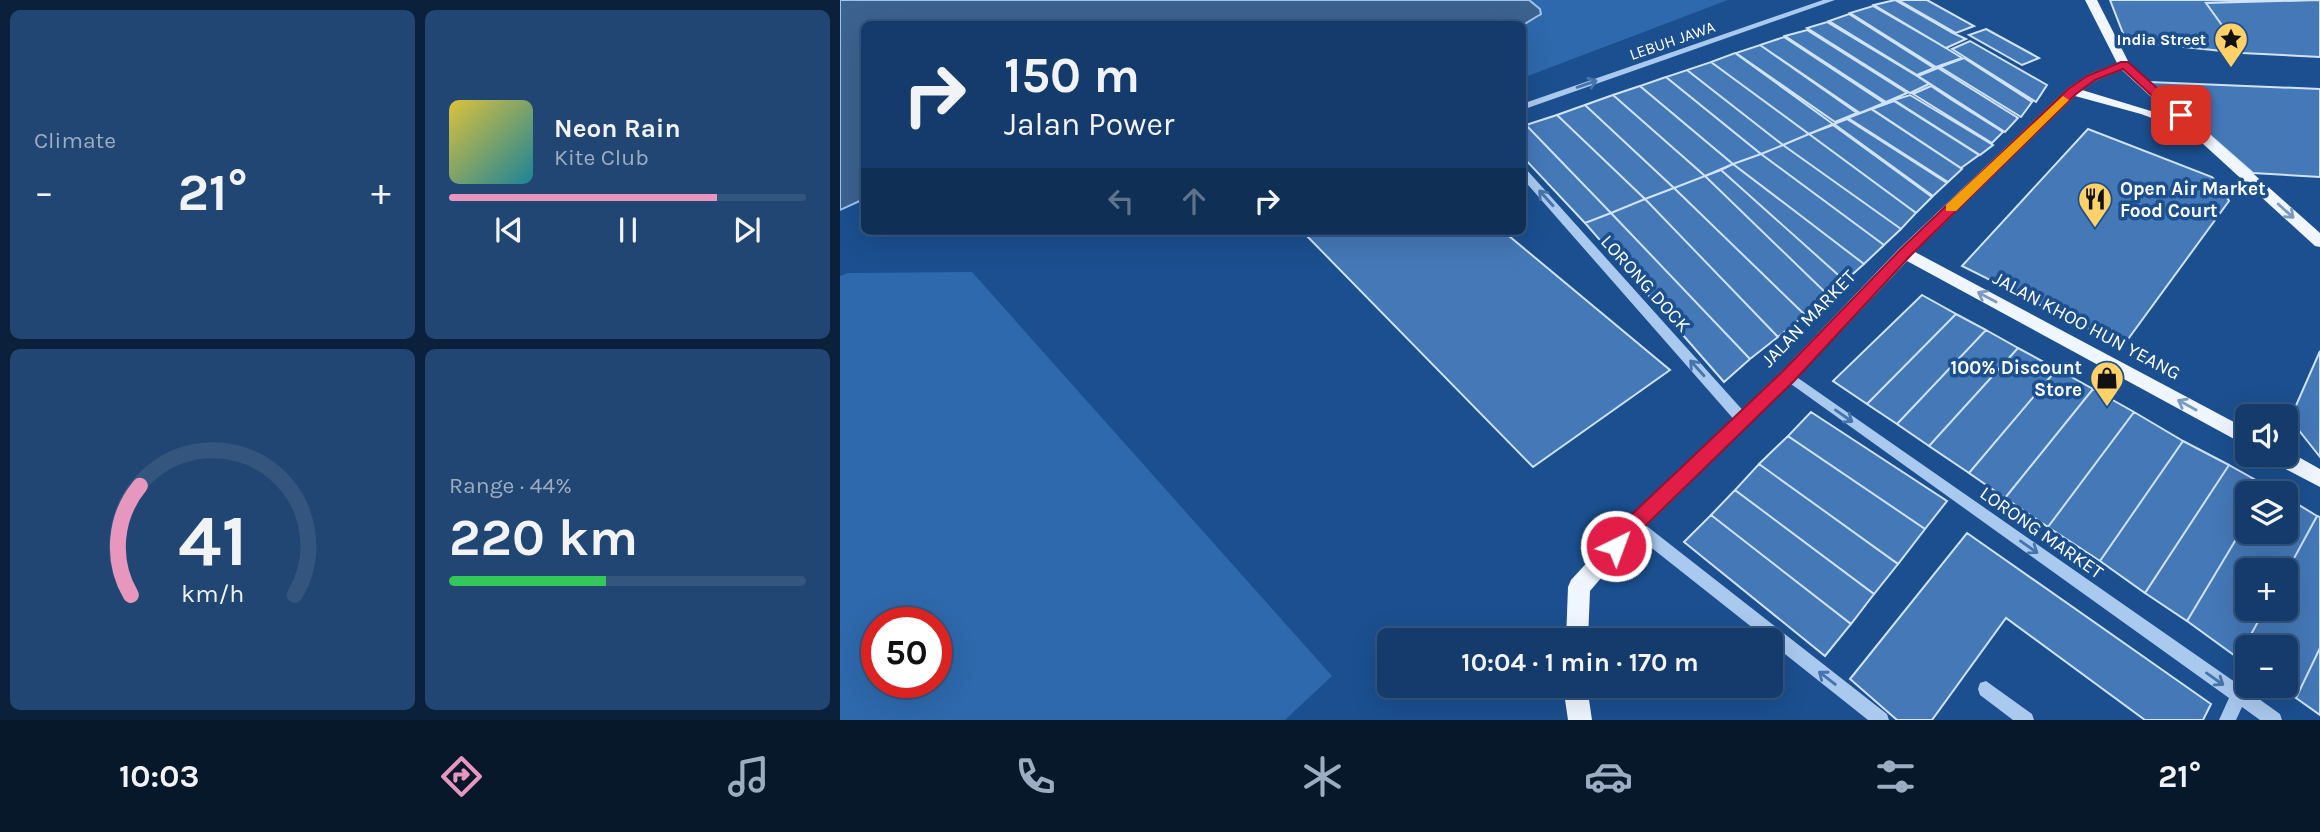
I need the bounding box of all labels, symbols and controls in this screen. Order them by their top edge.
street label: LEBUH JAWA [1627,17,1718,64]
place icon: India Street [2212,20,2250,69]
place label: India Street [2117,30,2206,49]
text: 150 m [1004,47,1140,104]
icon: right [889,49,980,140]
one-way arrow [1576,77,1598,90]
pin [2151,85,2211,145]
icon: arrive [2162,96,2200,134]
text: Jalan Power [1004,106,1174,143]
text: Neon Rain [554,113,681,144]
text: Climate [34,127,116,154]
text: Kite Club [554,144,649,171]
text: 21° [177,162,248,223]
text: − [34,170,54,215]
text: + [371,170,391,215]
place label: Open Air Market Food Court [2120,178,2266,222]
restaurant icon: Open Air Market Food Court [2076,180,2114,229]
icon: left [1102,182,1140,220]
icon: ahead [1175,182,1213,220]
icon: right [1248,182,1286,220]
one-way arrow [1538,189,1554,207]
one-way arrow [2277,203,2295,219]
icon: previous [490,211,528,249]
icon: pause [609,211,647,249]
icon: next [728,211,766,249]
street label: LORONG DOCK [1596,231,1695,337]
street label: JALAN MARKET [1757,265,1861,372]
street label: JALAN KHOO HUN YEANG [1989,267,2184,385]
one-way arrow [1977,290,1998,303]
place label: 100% Discount Store [1951,357,2082,401]
one-way arrow [1689,359,1705,377]
shop icon: 100% Discount Store [2088,359,2126,408]
one-way arrow [2178,398,2198,412]
map controls [2235,404,2298,698]
button: sound [2235,404,2298,467]
one-way arrow [1834,408,1853,423]
text: Range · 44% [449,472,572,499]
button: layers [2235,481,2298,544]
street label: LORONG MARKET [1976,482,2108,584]
text: 41 [178,499,247,584]
text: 220 km [449,507,638,568]
position arrow [1579,509,1653,583]
one-way arrow [2019,540,2038,554]
button: + [2235,558,2298,621]
text: km/h [181,579,244,608]
speed limit sign: 50 [861,607,952,698]
button: − [2235,635,2298,698]
text: 10:04 · 1 min · 170 m [1461,647,1699,678]
one-way arrow [1819,670,1837,685]
one-way arrow [2205,671,2224,686]
icon: directions [437,752,486,801]
icon: music [724,752,773,801]
icon: phone [1011,752,1060,801]
icon: climate [1298,752,1347,801]
icon: car [1584,752,1633,801]
icon: filters [1871,752,1920,801]
text: 10:03 [119,758,199,795]
text: 21° [2158,758,2201,795]

